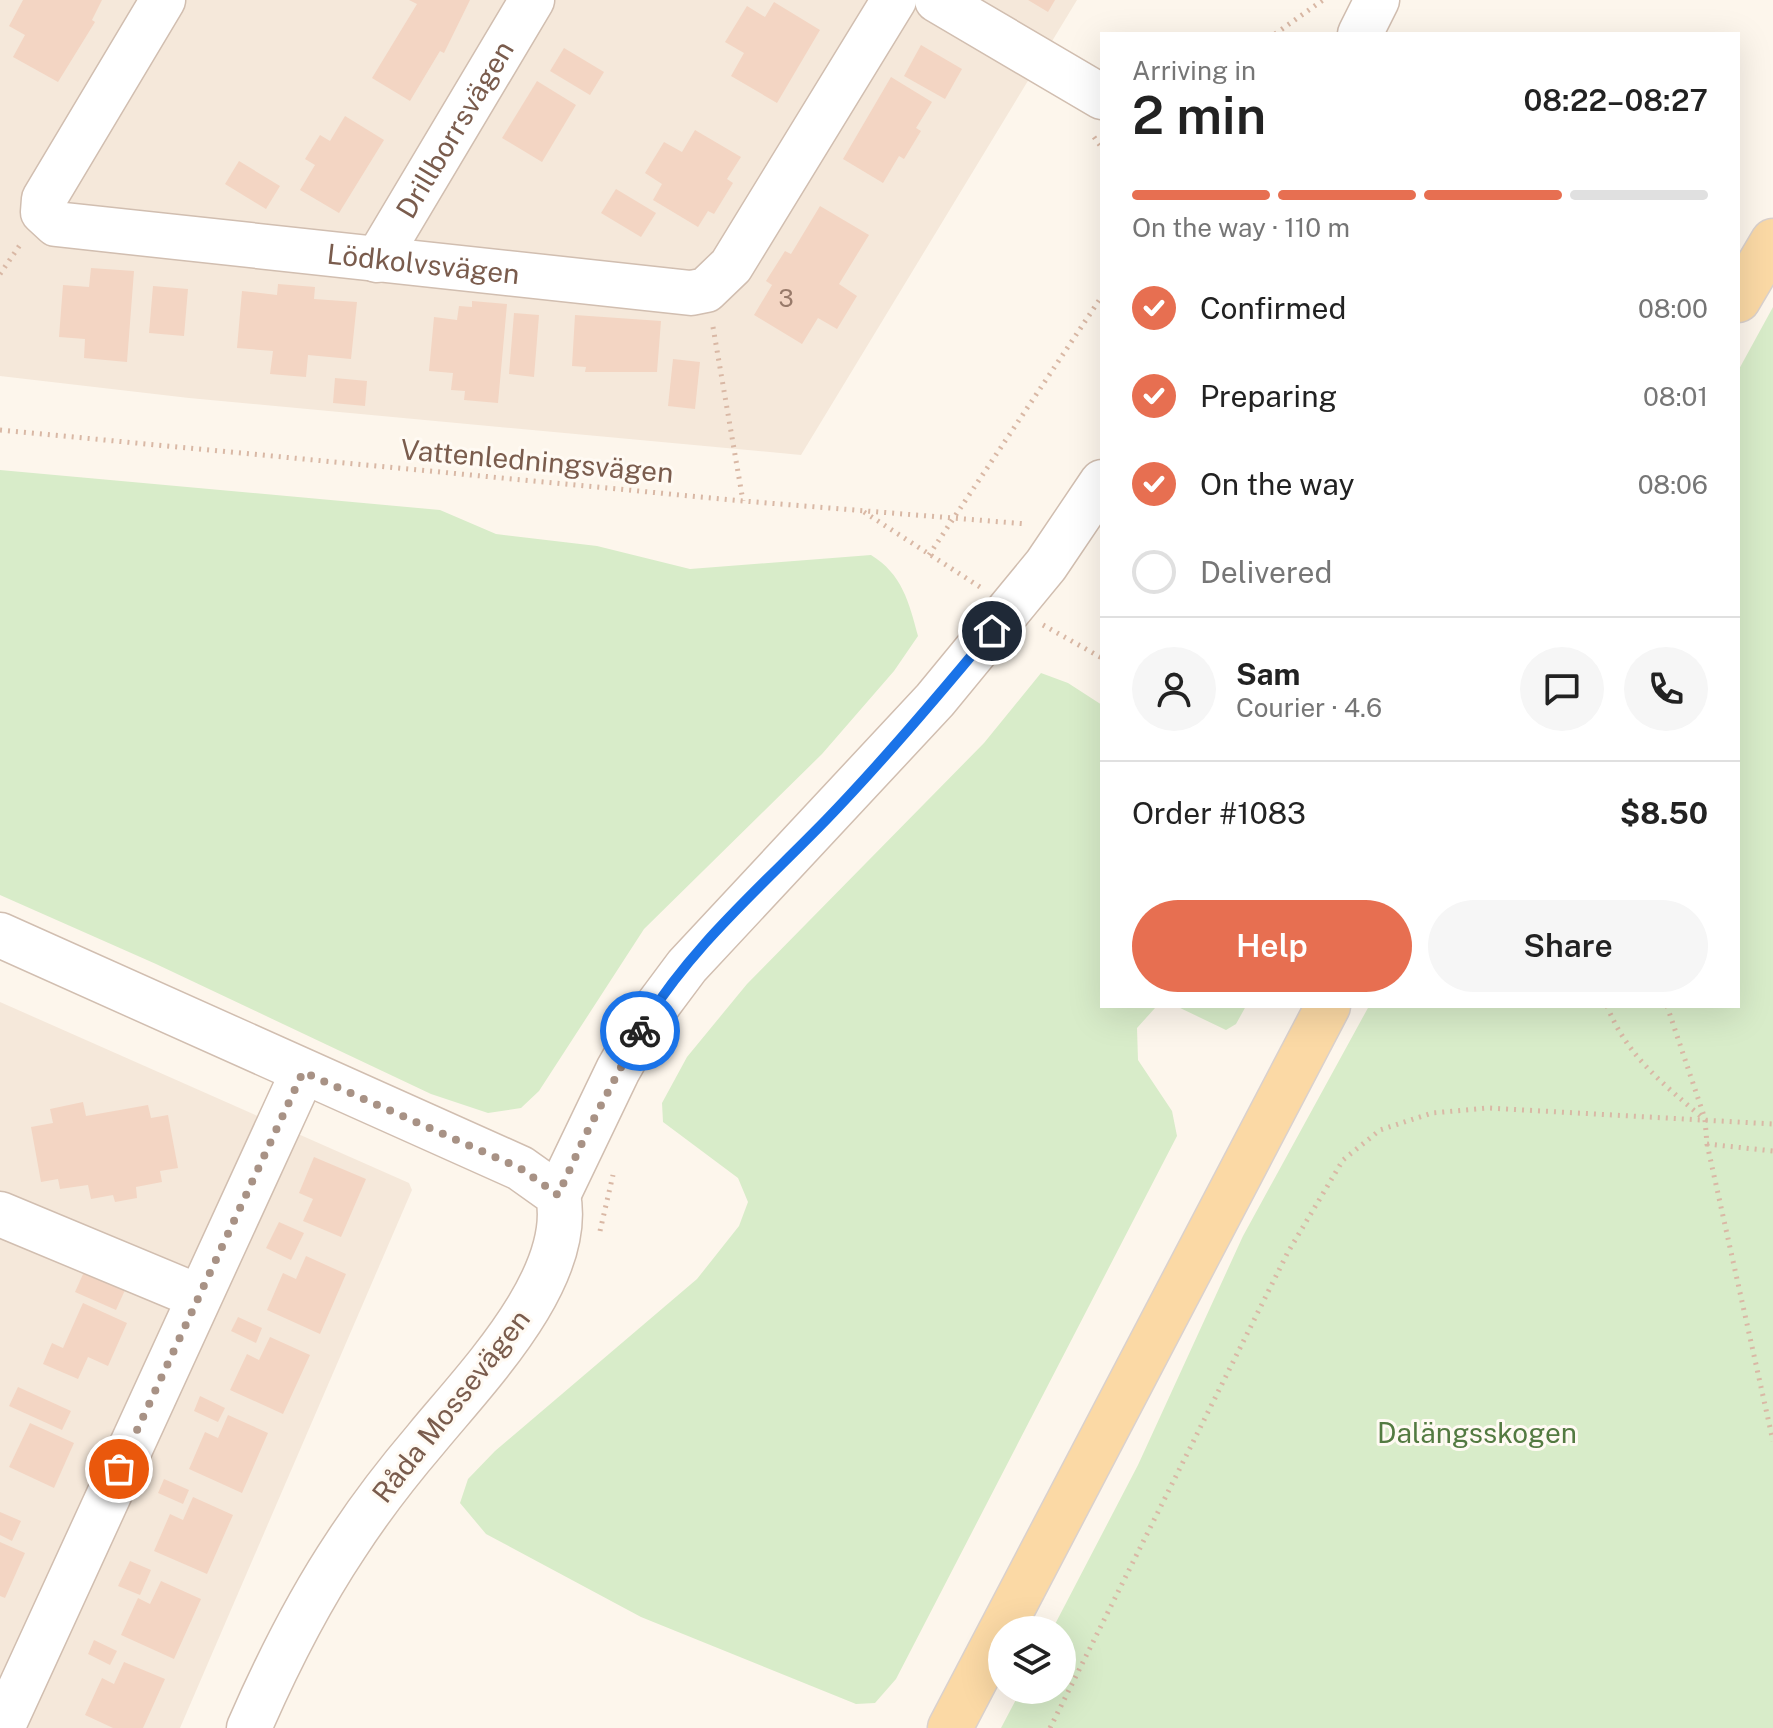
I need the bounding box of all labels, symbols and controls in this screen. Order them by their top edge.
street label: Drillborrsvägen [389,35,520,224]
text: Arriving in [1132,55,1256,86]
text: 08:22–08:27 [1523,82,1708,118]
text: 2 min [1132,85,1266,146]
text: On the way · 110 m [1132,212,1350,243]
street label: Lödkolvsvägen [325,237,521,290]
house number: 3 [778,284,794,312]
icon: check [1132,286,1176,330]
text: Confirmed [1200,290,1346,326]
text: 08:00 [1638,293,1708,324]
icon: check [1132,374,1176,418]
text: Preparing [1200,378,1337,414]
text: 08:01 [1643,381,1708,412]
street label: Vattenledningsvägen [399,432,675,489]
icon: check [1132,462,1176,506]
text: On the way [1200,466,1354,502]
text: 08:06 [1638,469,1708,500]
text: Delivered [1200,554,1332,590]
pin [958,597,1026,665]
icon: home [970,609,1014,653]
button: person [1132,647,1216,731]
button: chat [1520,647,1604,731]
button: phone [1624,647,1708,731]
text: Sam [1236,656,1300,692]
text: Courier · 4.6 [1236,692,1382,723]
text: Order #1083 [1132,795,1306,831]
text: $8.50 [1620,795,1708,831]
button: Help [1132,900,1412,992]
button: Share [1428,900,1708,992]
courier [600,991,680,1071]
icon: bike [618,1009,662,1053]
street label: Råda Mossevägen [365,1303,536,1509]
park label: Dalängsskogen [1377,1416,1577,1449]
pin [85,1435,153,1503]
icon: bag [97,1447,141,1491]
map controls [988,1616,1076,1704]
button: layers [988,1616,1076,1704]

